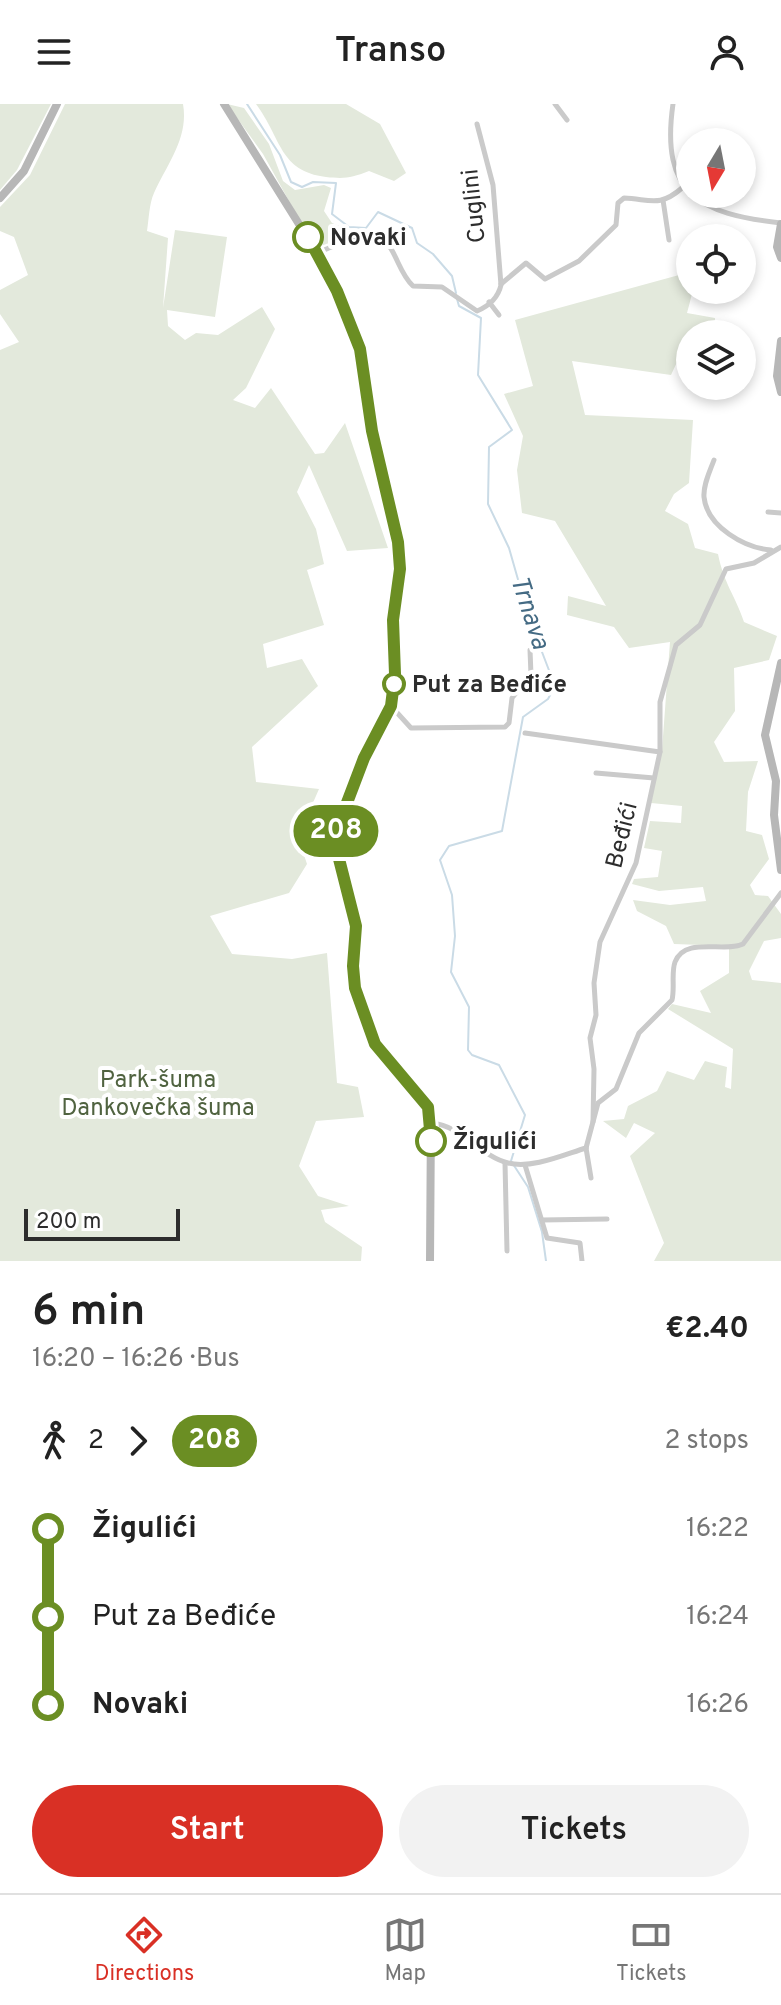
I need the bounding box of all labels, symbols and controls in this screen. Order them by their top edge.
text: Transo [335,29,446,75]
icon: menu [32,30,76,74]
icon: person [705,30,749,74]
north arrow [676,128,756,208]
map controls [676,128,756,400]
street label: Cuglini [456,167,494,244]
marker: Novaki [293,222,323,252]
place label: Novaki [330,224,407,254]
button: locate [676,224,756,304]
button: layers [676,320,756,400]
water label: Trnava [501,572,556,654]
place label: Put za Beđiće [412,671,567,701]
marker: Put za Beđiće [383,673,405,695]
street label: Beđići [600,799,646,872]
line badge: 208 [290,805,382,857]
text: 208 [309,813,363,849]
park label: Park-šuma Dankovečka šuma [61,1066,255,1124]
marker: Žigulići [416,1126,446,1156]
place label: Žigulići [453,1126,537,1158]
scale bar [24,1205,180,1241]
text: 200 m [36,1209,101,1236]
text: 6 min [32,1285,145,1341]
text: €2.40 [665,1311,749,1348]
text: 16:20 – 16:26 · Bus [32,1343,240,1376]
icon: walk [32,1419,76,1463]
icon: forward [116,1419,160,1463]
text: 208 [188,1423,241,1459]
text: 2 [88,1425,104,1458]
text: 2 stops [664,1425,749,1458]
text: Žigulići [92,1511,197,1548]
text: 16:22 [686,1513,749,1546]
text: Put za Beđiće [92,1599,276,1636]
text: 16:24 [686,1601,749,1634]
text: Novaki [92,1687,188,1724]
text: 16:26 [686,1689,749,1722]
button: Start [32,1785,383,1877]
button: Tickets [399,1785,749,1877]
tab: Directions [94,1913,194,1988]
tab: Map [383,1913,427,1988]
tab: Tickets [616,1913,687,1988]

